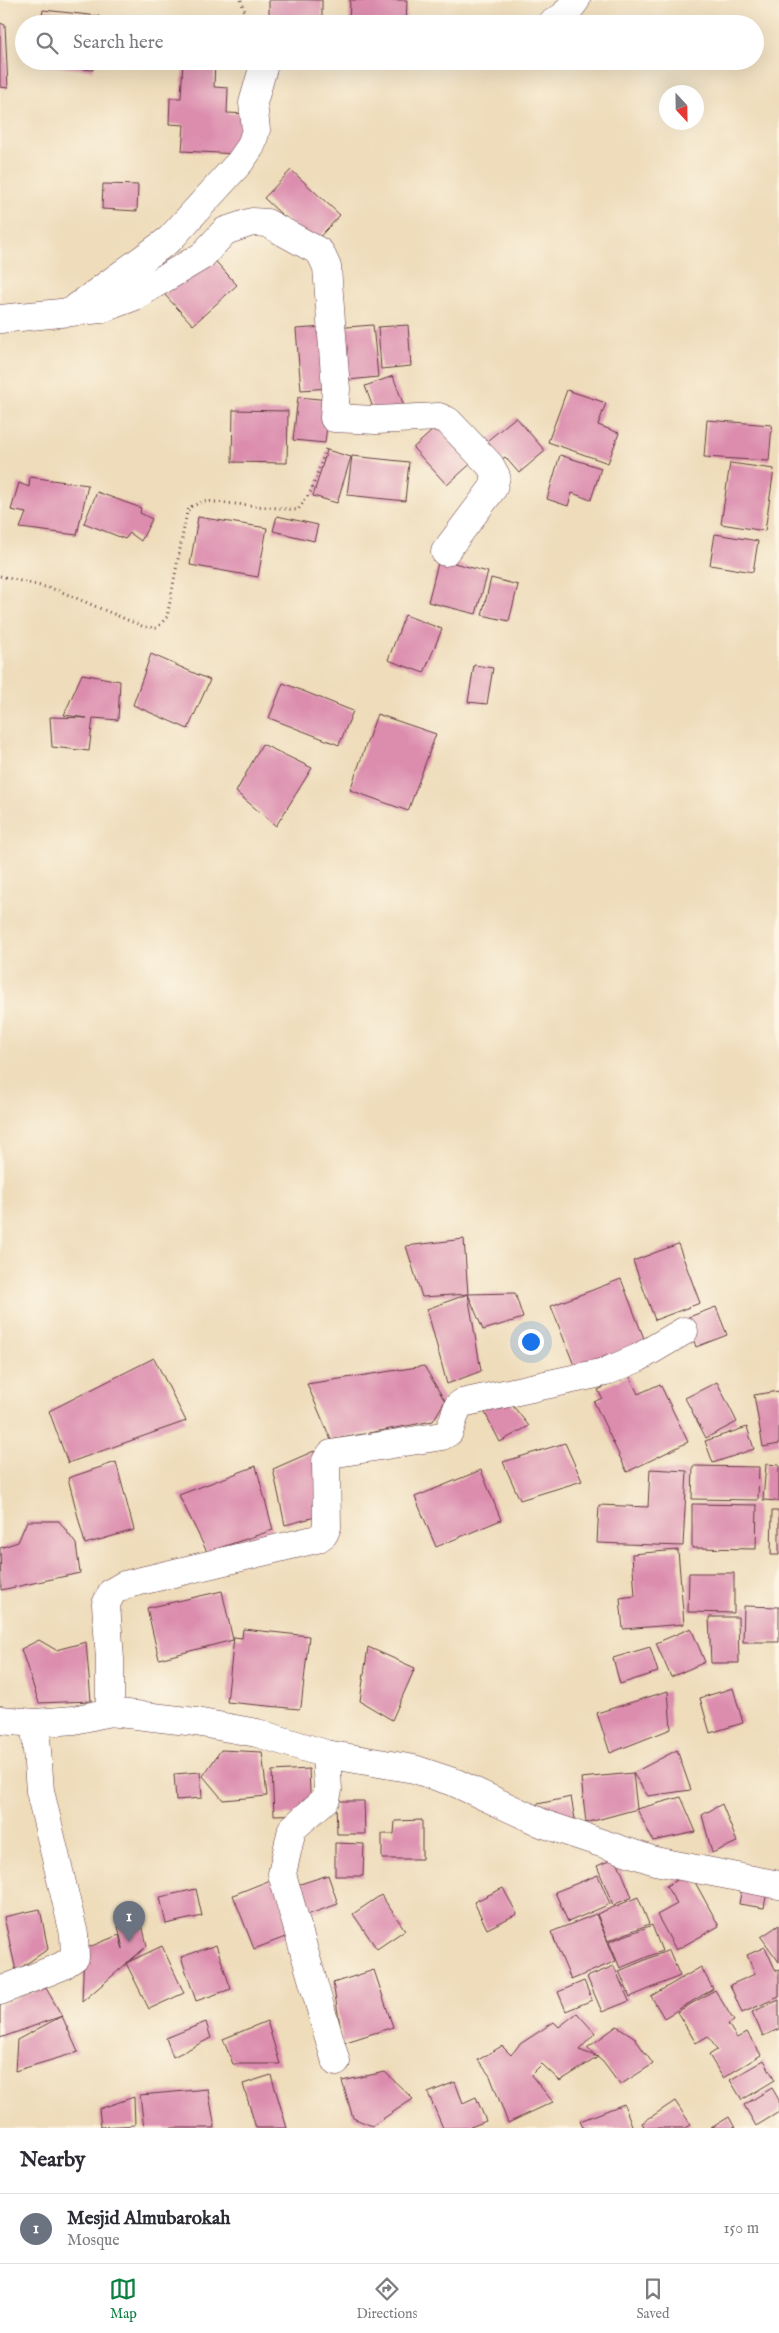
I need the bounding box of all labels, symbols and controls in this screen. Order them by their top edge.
search box [15,15,764,70]
icon: search [33,29,61,57]
text: Search here [73,31,164,55]
north arrow [659,85,704,130]
your location [518,1329,544,1355]
pin: 1 [113,1901,145,1942]
text: Nearby [20,2147,85,2174]
text: Mesjid Almubarokah [67,2207,230,2231]
text: 1 [33,2219,39,2239]
text: 150 m [724,2219,759,2239]
text: Mosque [67,2231,120,2251]
tab: Map [109,2275,137,2323]
tab: Directions [356,2275,417,2323]
tab: Saved [636,2275,669,2323]

